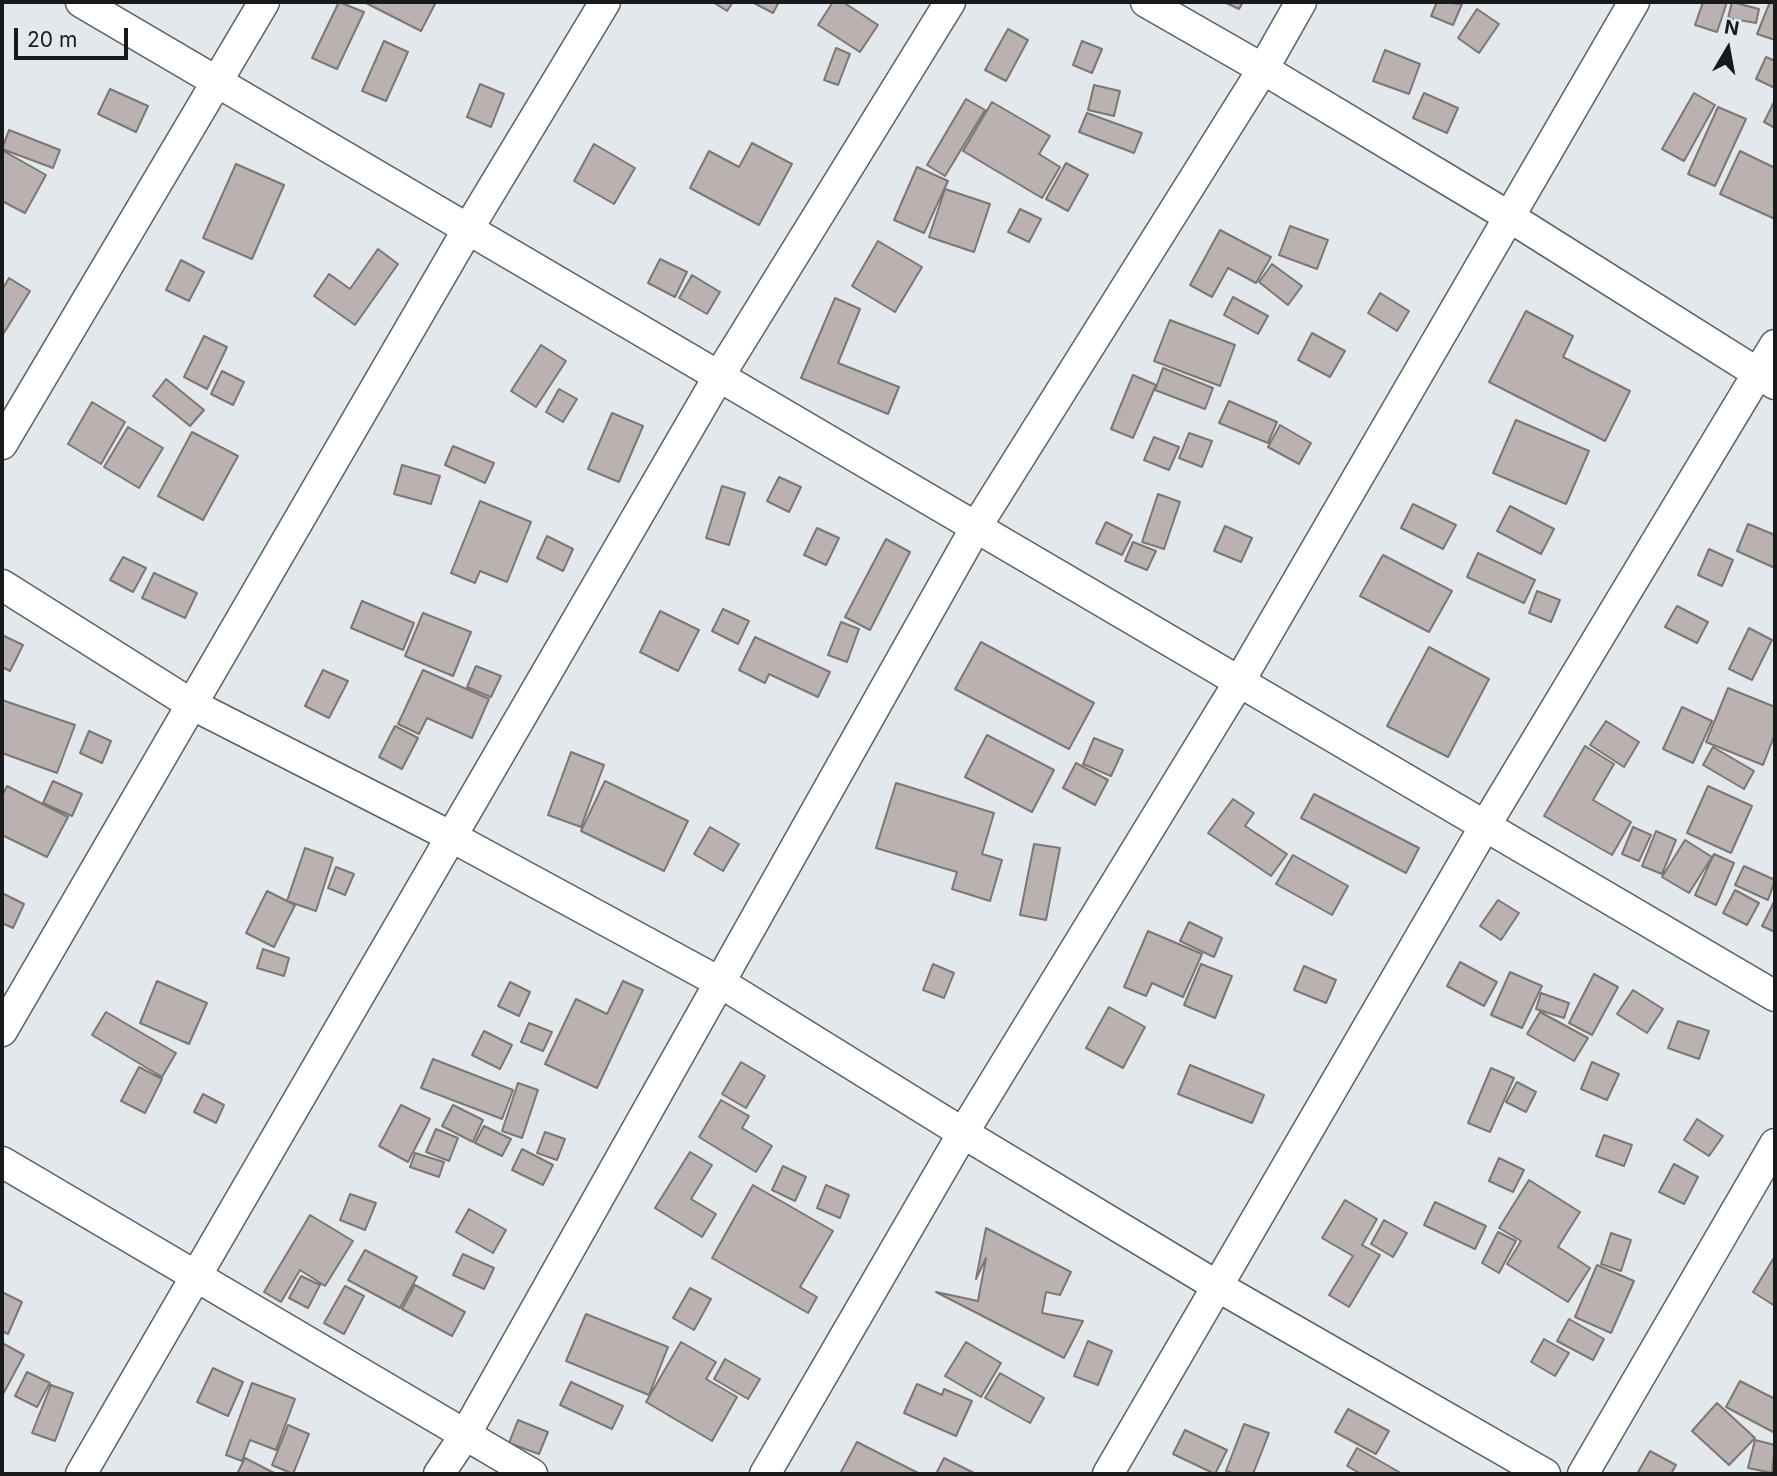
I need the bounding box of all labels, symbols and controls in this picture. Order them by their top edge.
scale bar [18,14,131,58]
north arrow [1693,14,1763,84]
text: N [1723,15,1741,40]
text: 20 m [27,27,77,52]

